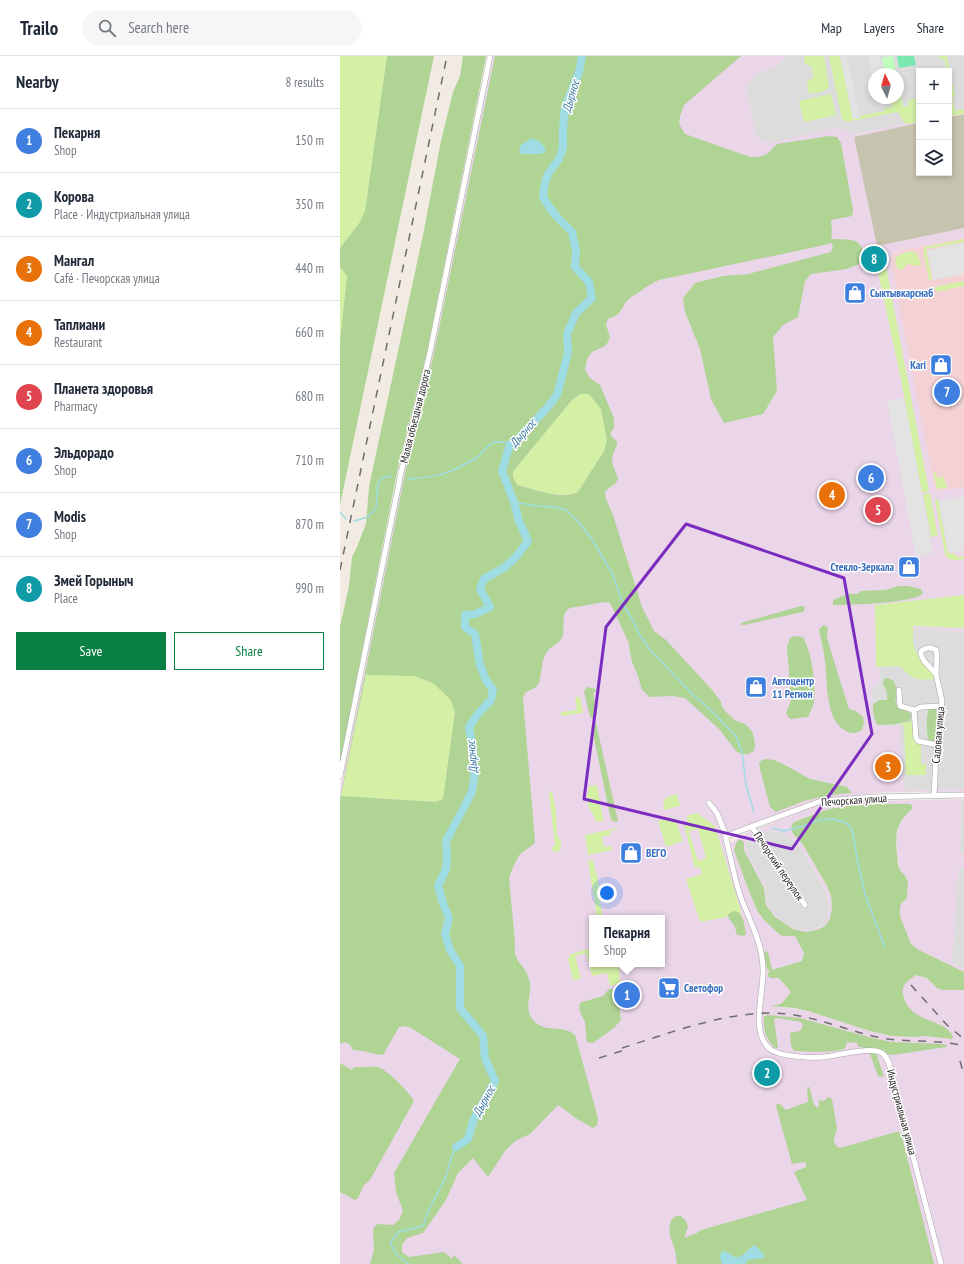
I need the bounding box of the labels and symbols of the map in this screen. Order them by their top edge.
north arrow [868,68,904,104]
water label: Дырнос [558,76,583,115]
pin: 8 [861,244,887,274]
shop icon: Сыктывкарснаб [842,280,868,306]
place label: Сыктывкарснаб [870,286,933,300]
shop icon: Kari [928,352,954,378]
place label: Kari [910,358,927,372]
street label: Малая объездная дорога [397,368,433,464]
pin: 7 [934,377,960,407]
water label: Дырнос [505,414,540,451]
pin: 6 [858,463,884,493]
pin: 4 [819,480,845,510]
pin: 5 [865,495,891,525]
shop icon: Стекло-Зеркала [896,554,922,580]
place label: Стекло-Зеркала [831,560,894,574]
shop icon: Автоцентр 11 Регион [743,674,769,700]
place label: Автоцентр 11 Регион [771,674,814,701]
street label: Садовая улица [929,706,947,764]
water label: Дырнос [462,738,480,775]
pin: 3 [875,752,901,782]
street label: Печорская улица [821,791,887,809]
street label: Печорский переулок [751,829,808,904]
shop icon: ВЕГО [618,840,644,866]
place label: ВЕГО [646,846,666,860]
your location [597,883,617,903]
supermarket icon: Светофор [656,975,682,1001]
pin: 1 [614,980,640,1010]
place label: Светофор [684,981,723,995]
pin: 2 [754,1058,780,1088]
street label: Индустриальная улица [884,1068,920,1156]
water label: Дырнос [469,1081,499,1120]

